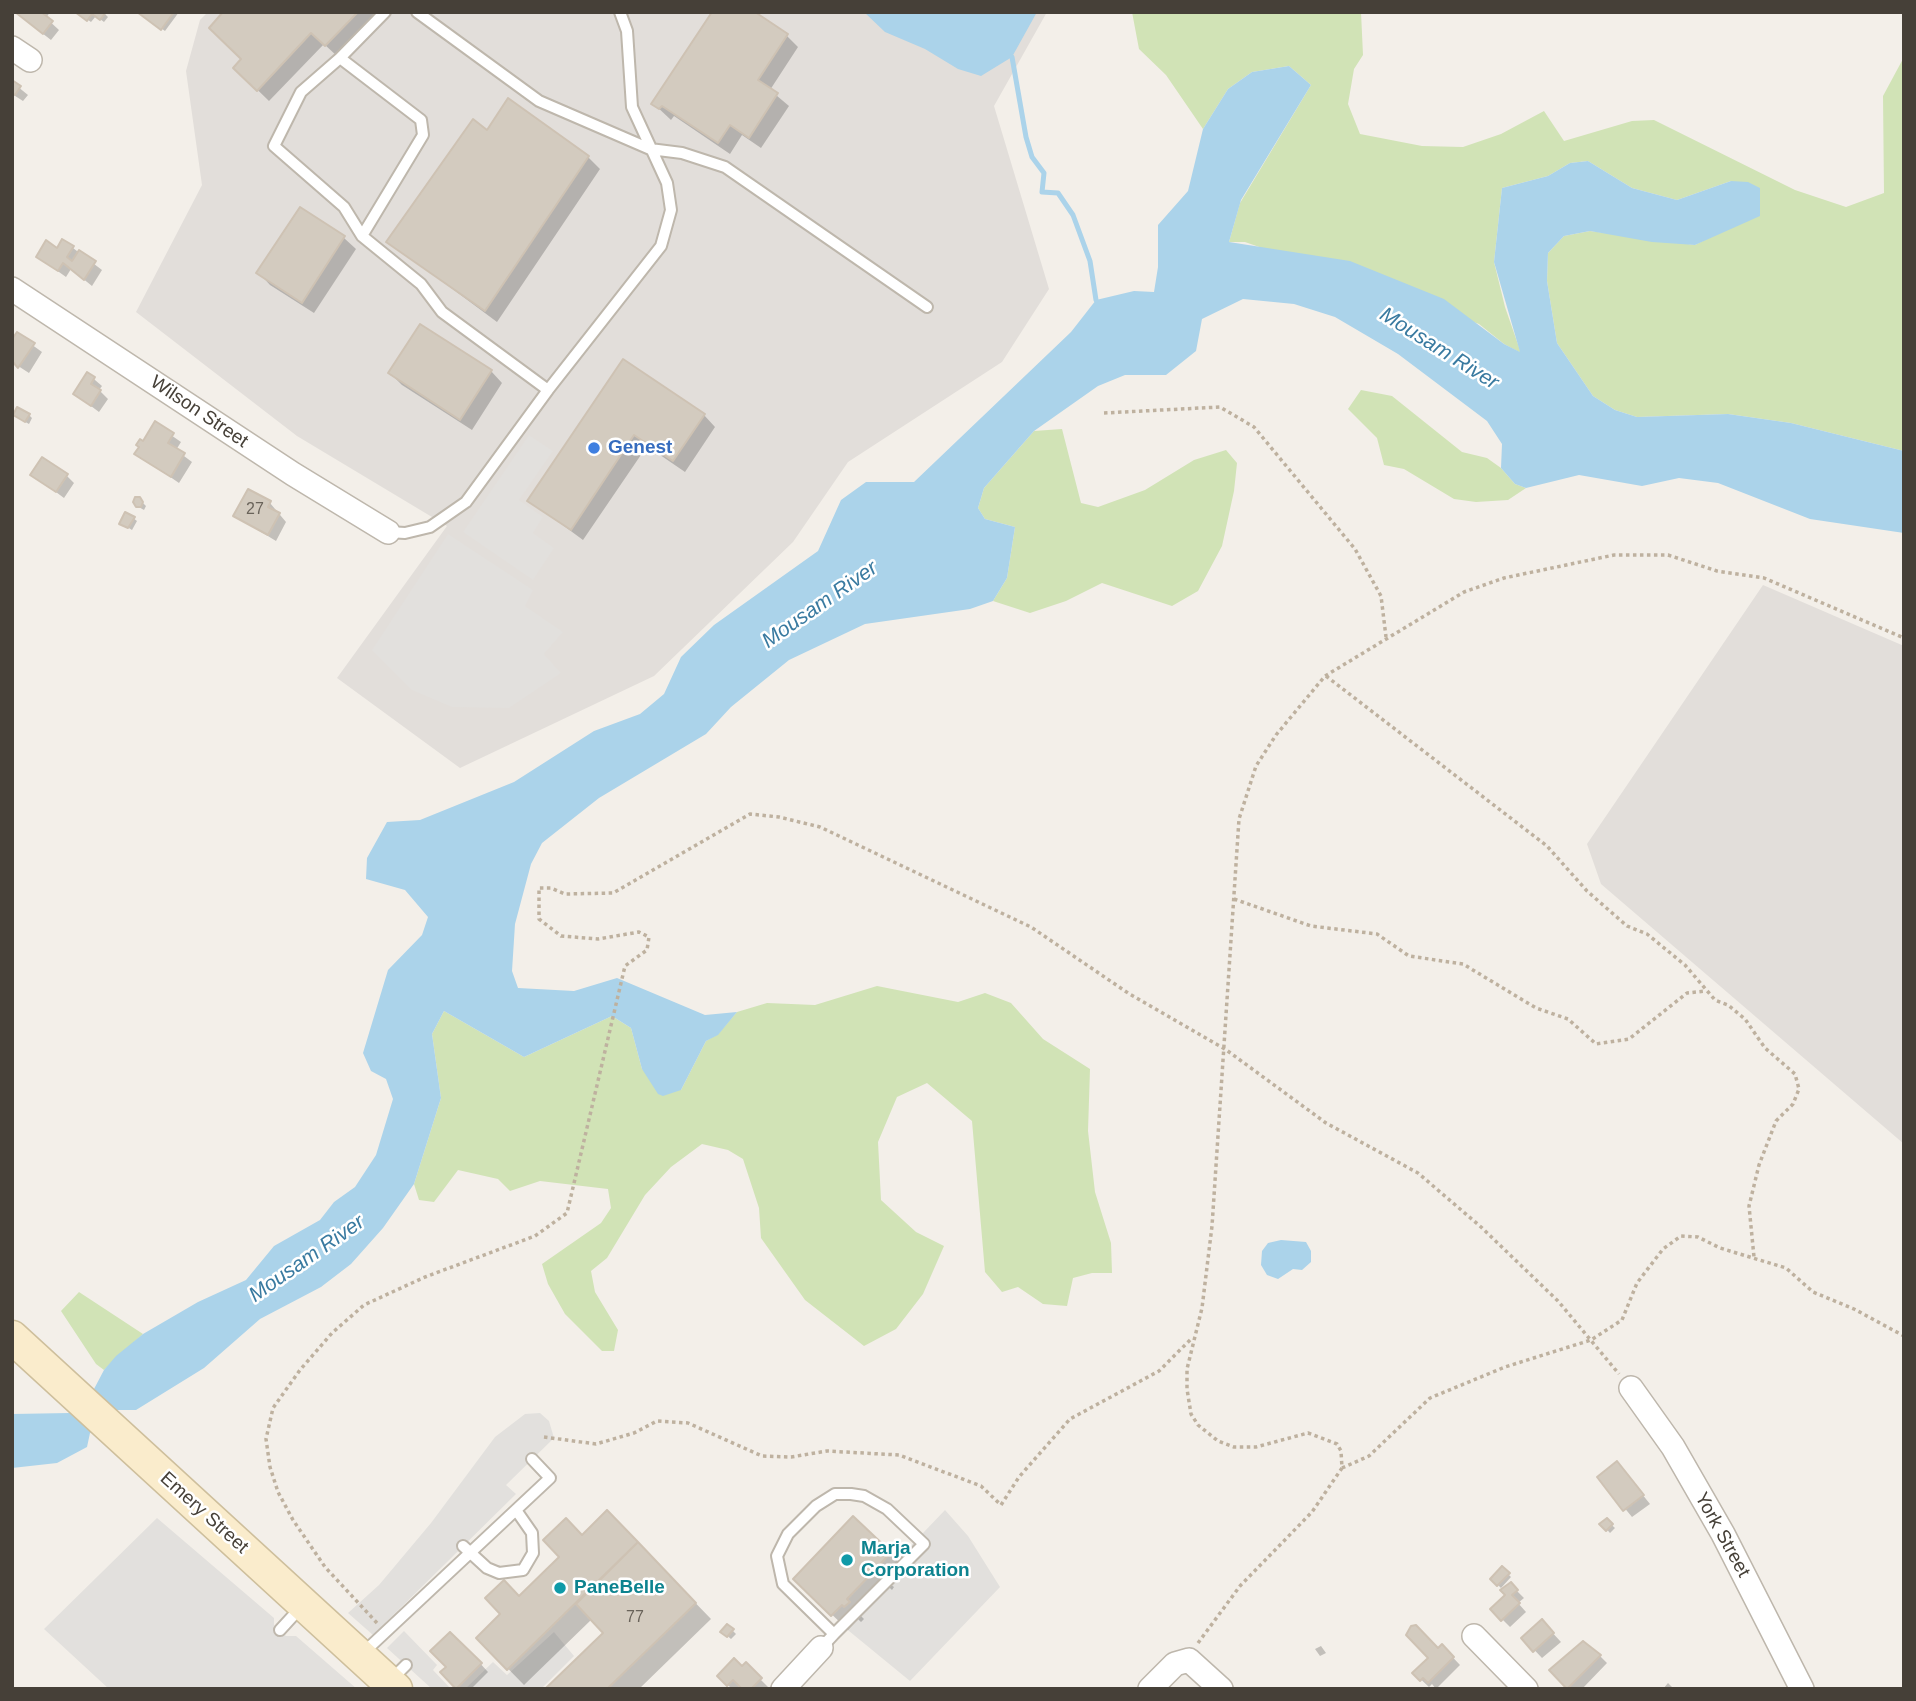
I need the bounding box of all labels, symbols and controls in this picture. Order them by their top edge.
water label: Mousam River [1375,302,1503,396]
street label: Wilson Street [146,371,252,453]
place label: Genest [608,437,672,459]
marker: Genest [586,440,602,456]
house number: 27 [246,500,264,520]
water label: Mousam River [757,556,883,654]
water label: Mousam River [244,1210,370,1308]
street label: Emery Street [155,1467,253,1559]
street label: York Street [1689,1489,1755,1581]
place label: Marja Corporation [861,1538,970,1582]
marker: Marja Corporation [839,1552,855,1568]
place label: PaneBelle [574,1577,665,1599]
marker: PaneBelle [552,1580,568,1596]
house number: 77 [626,1608,644,1628]

